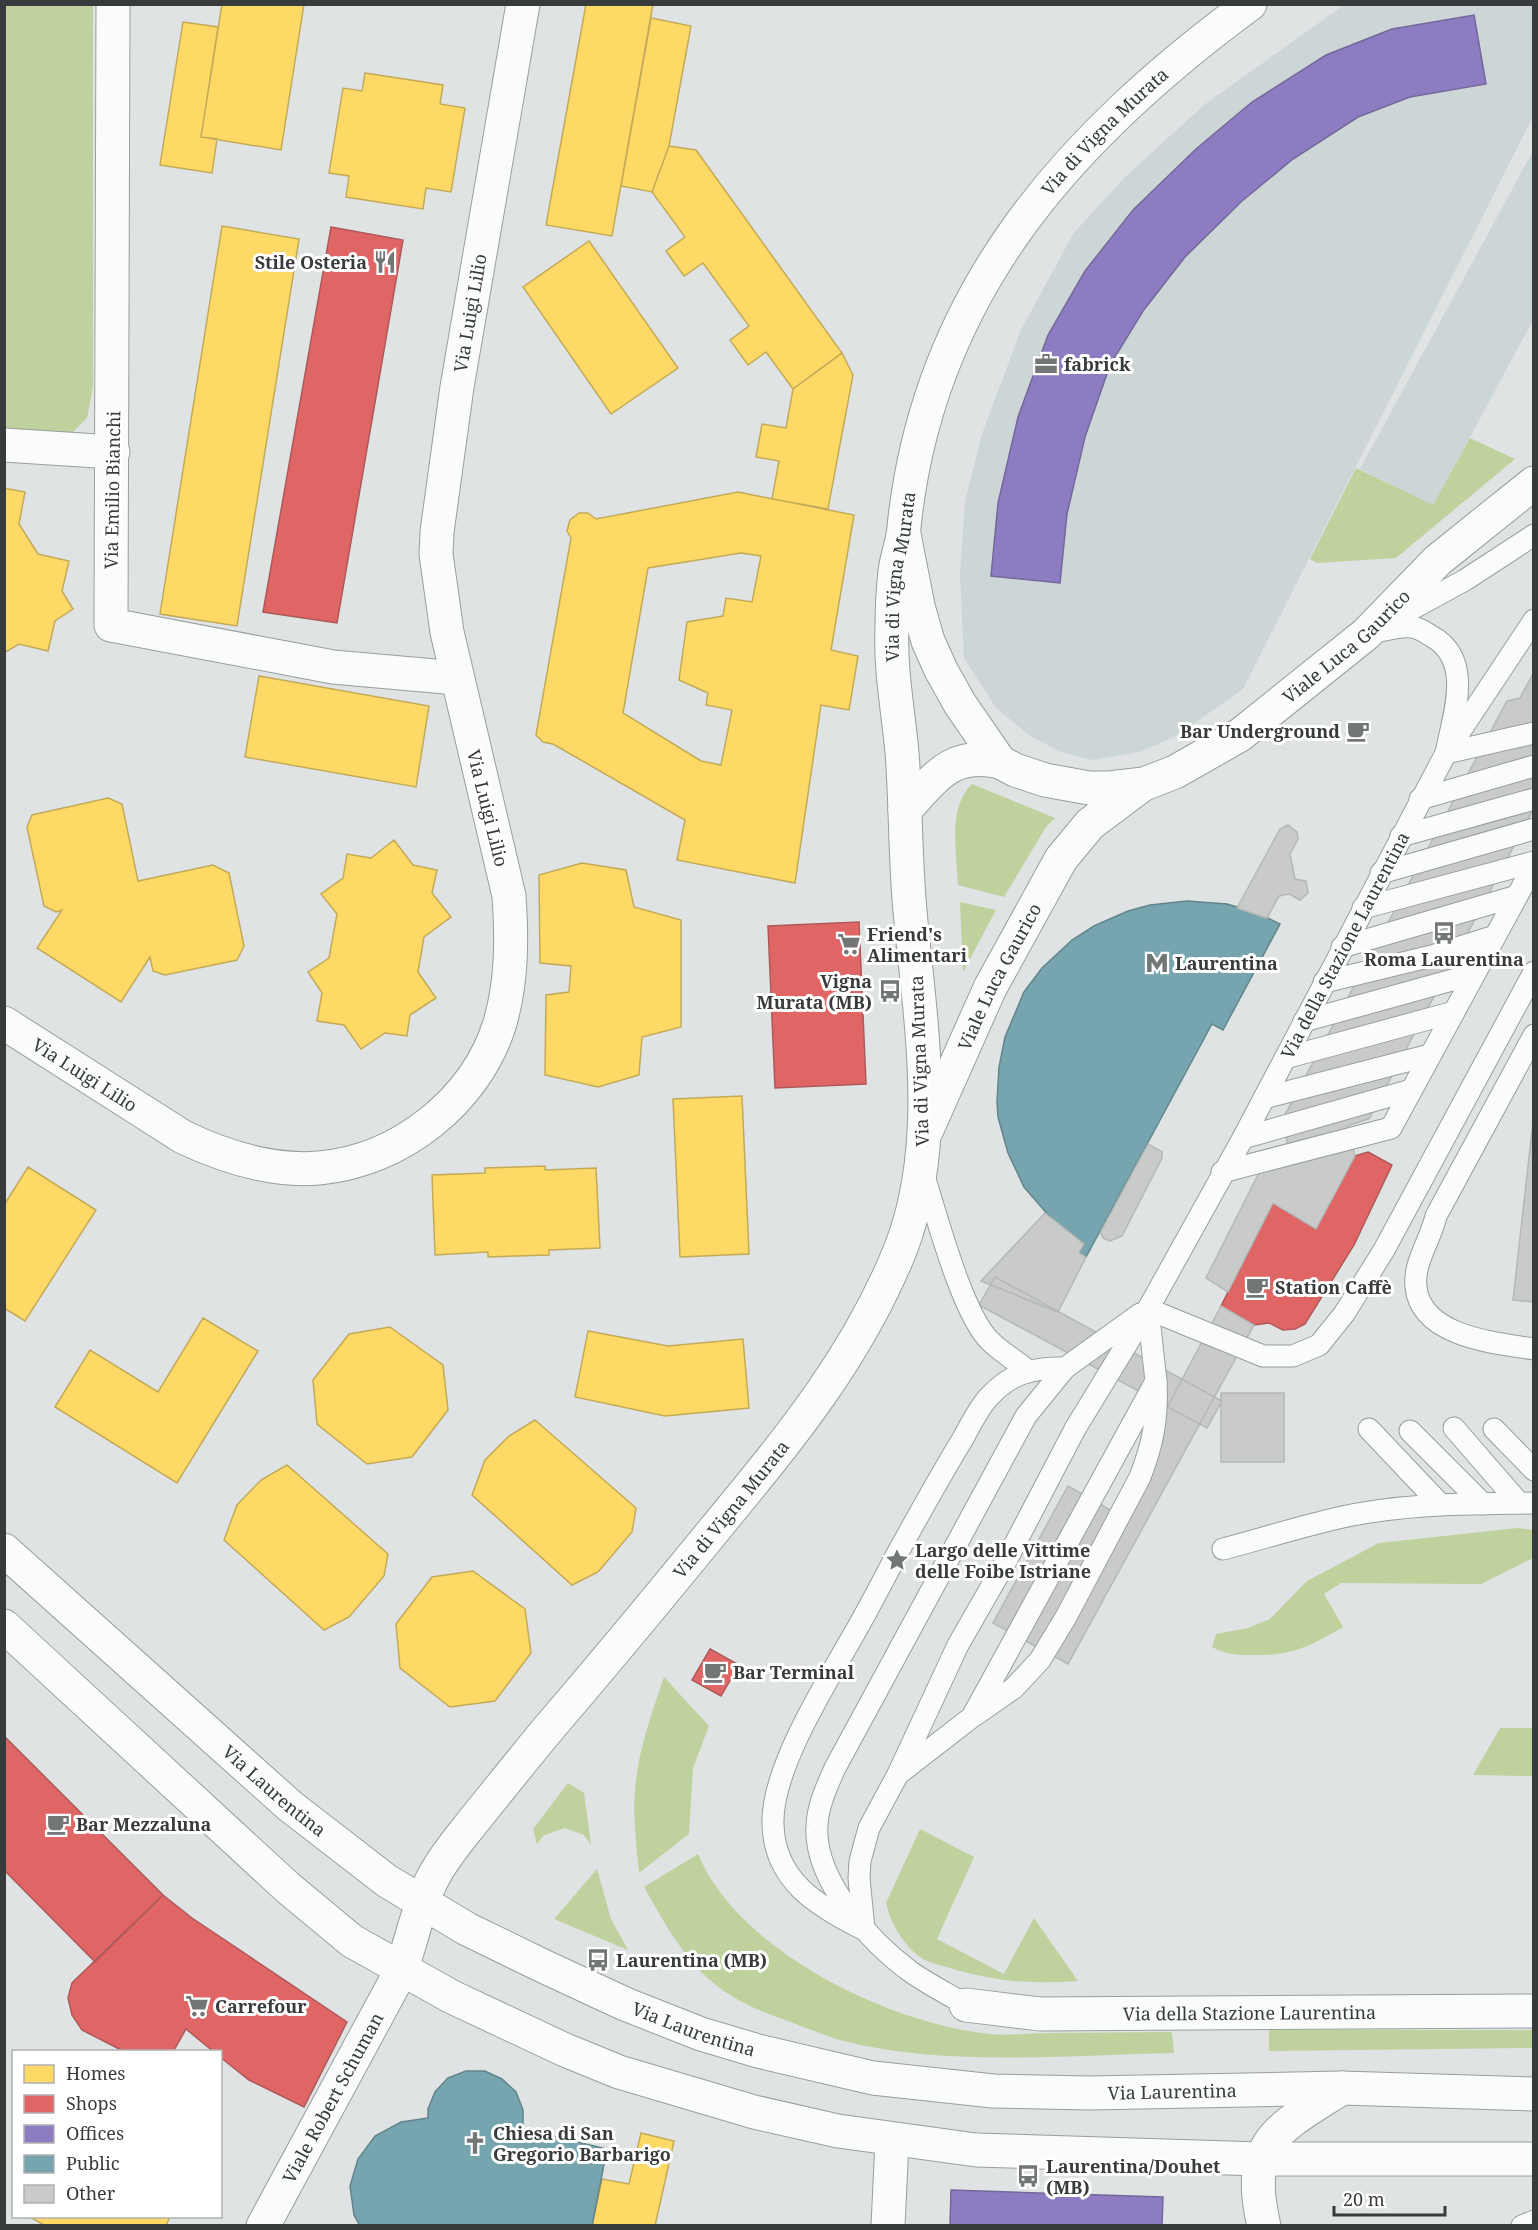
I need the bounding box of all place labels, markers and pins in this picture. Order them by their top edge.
restaurant icon: Stile Osteria [372,249,398,275]
place label: Stile Osteria [255,250,367,274]
office icon: fabrick [1033,351,1059,377]
place label: fabrick [1064,352,1131,376]
cafe icon: Bar Underground [1345,718,1371,744]
place label: Bar Underground [1180,719,1340,743]
bus stop icon: Roma Laurentina [1431,920,1457,946]
place label: Friend's Alimentari [867,922,968,967]
supermarket icon: Friend's Alimentari [836,931,862,957]
place label: Roma Laurentina [1364,947,1524,971]
metro station icon: Laurentina [1144,950,1170,976]
place label: Laurentina [1175,951,1278,975]
place label: Vigna Murata (MB) [757,969,872,1014]
bus stop icon: Vigna Murata (MB) [877,978,903,1004]
cafe icon: Station Caffè [1244,1274,1270,1300]
place label: Station Caffè [1275,1275,1392,1299]
place label: Largo delle Vittime delle Foibe Istriane [915,1538,1091,1583]
place icon: Largo delle Vittime delle Foibe Istriane [884,1547,910,1573]
cafe icon: Bar Terminal [702,1659,728,1685]
place label: Bar Terminal [733,1660,855,1684]
cafe icon: Bar Mezzaluna [45,1811,71,1837]
place label: Bar Mezzaluna [76,1812,212,1836]
bus stop icon: Laurentina (MB) [585,1947,611,1973]
place label: Laurentina (MB) [616,1948,767,1972]
supermarket icon: Carrefour [184,1993,210,2019]
place label: Carrefour [215,1994,307,2018]
place label: Chiesa di San Gregorio Barbarigo [493,2121,671,2166]
church icon: Chiesa di San Gregorio Barbarigo [462,2130,488,2156]
place label: Laurentina/Douhet (MB) [1046,2154,1220,2199]
bus stop icon: Laurentina/Douhet (MB) [1015,2163,1041,2189]

